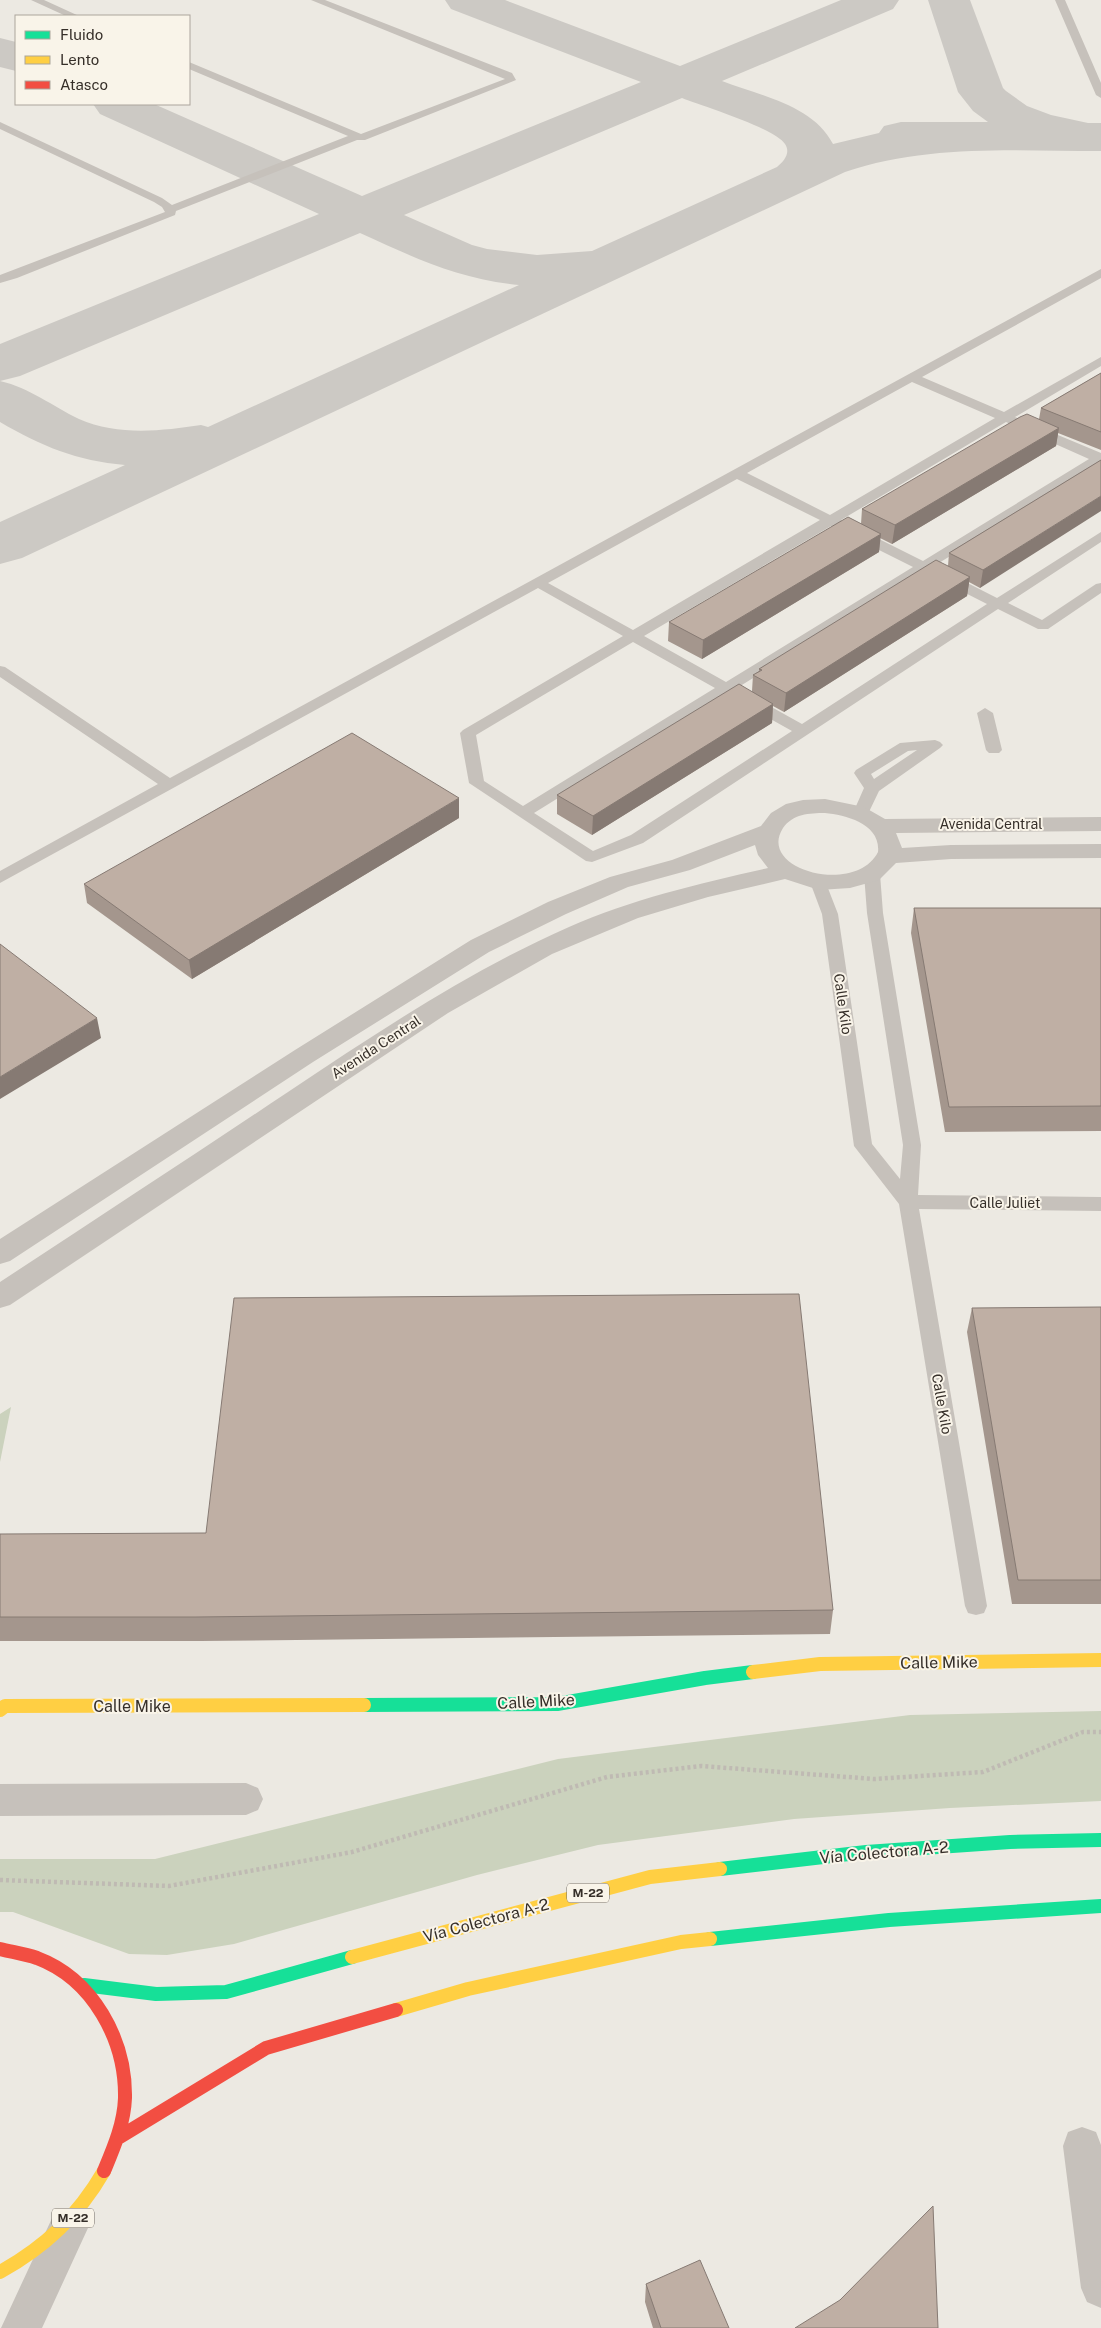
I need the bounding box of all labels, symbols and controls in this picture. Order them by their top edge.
legend [15,15,190,105]
text: Fluido [60,26,103,43]
text: Lento [60,51,99,68]
text: Atasco [60,76,108,93]
street label: Avenida Central [940,816,1042,832]
street label: Calle Kilo [831,973,855,1036]
street label: Avenida Central [328,1012,424,1082]
street label: Calle Juliet [970,1195,1040,1211]
street label: Calle Kilo [929,1372,955,1436]
street label: Calle Mike [900,1652,978,1673]
street label: Calle Mike [497,1690,575,1713]
street label: Calle Mike [93,1697,171,1716]
street label: Vía Colectora A-2 [819,1837,949,1868]
road number: M-22 [567,1884,609,1902]
street label: Vía Colectora A-2 [421,1895,551,1946]
road number: M-22 [52,2208,94,2228]

